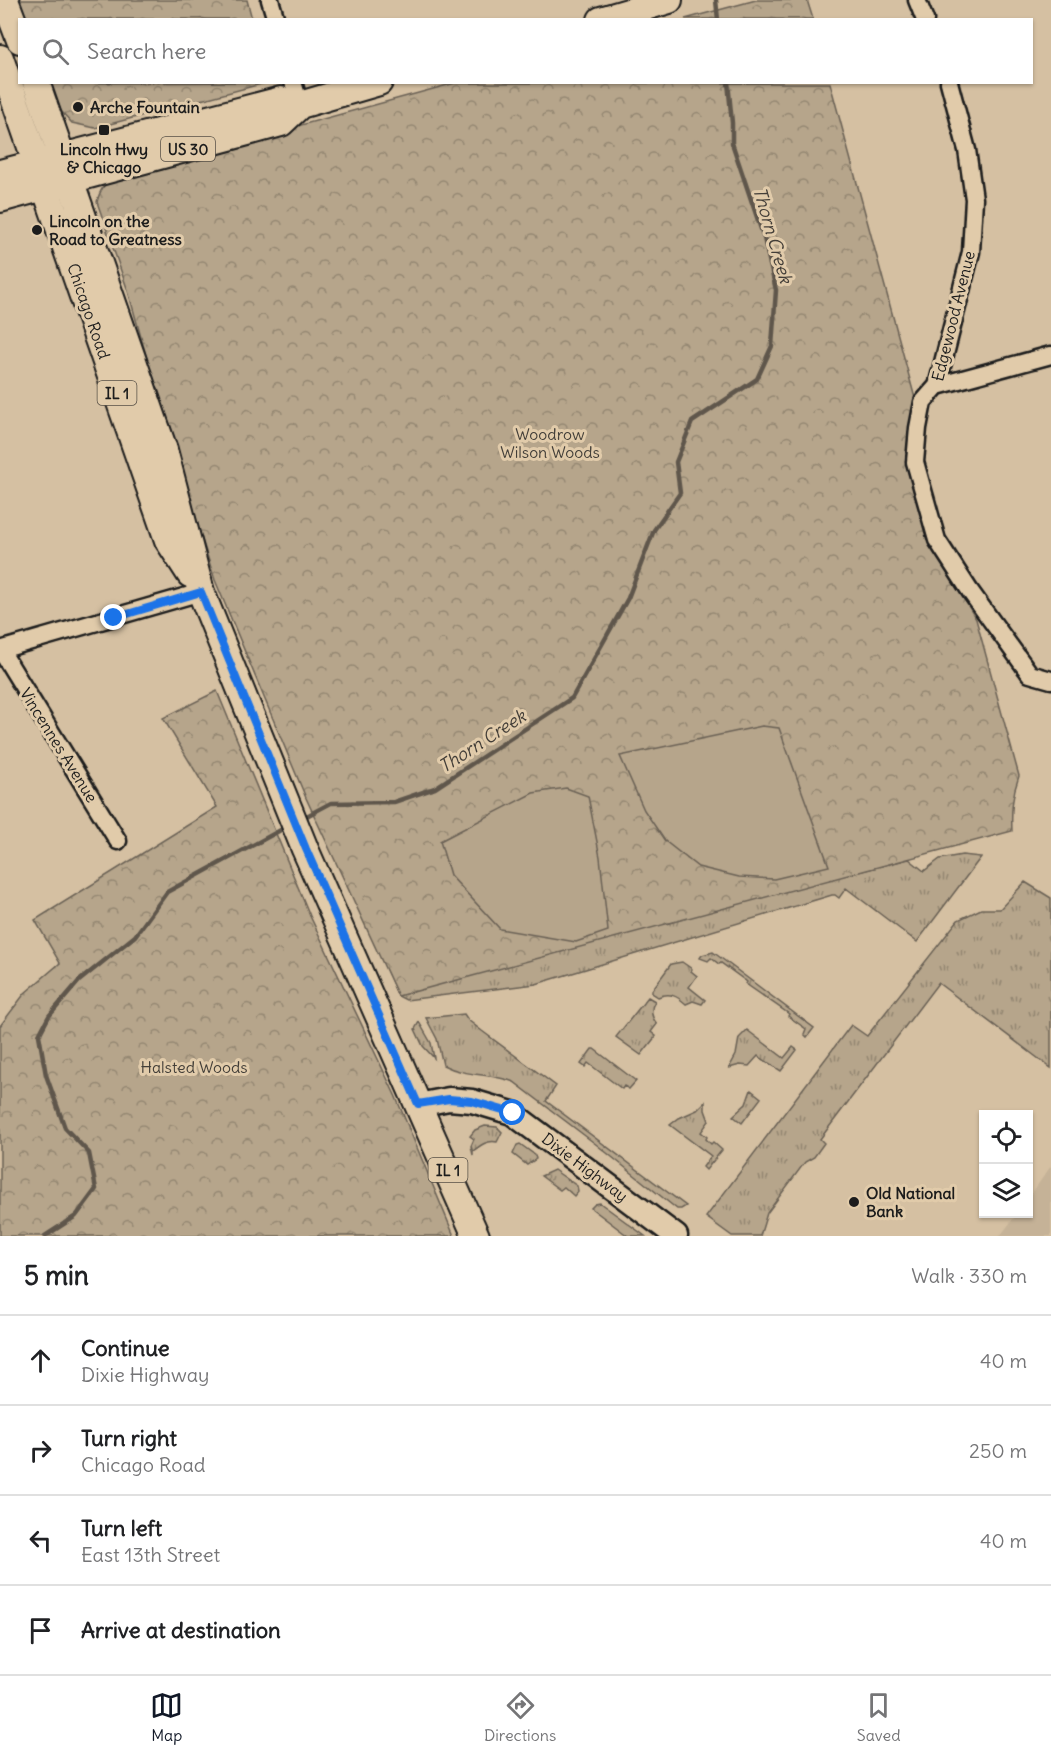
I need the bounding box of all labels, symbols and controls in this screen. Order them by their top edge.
search box [18,18,1033,84]
icon: search [39,35,72,68]
text: Search here [87,37,206,65]
place label: Arche Fountain [90,97,200,117]
marker: Arche Fountain [71,100,85,114]
marker: Lincoln Hwy & Chicago [97,123,111,137]
road number: US 30 [161,137,215,161]
place label: Lincoln Hwy & Chicago [60,139,148,178]
water label: Thorn Creek [748,184,798,288]
place label: Lincoln on the Road to Greatness [49,211,182,249]
marker: Lincoln on the Road to Greatness [30,223,44,237]
street label: Edgewood Avenue [927,249,979,383]
street label: Chicago Road [63,261,115,361]
road number: IL 1 [98,381,136,405]
park label: Woodrow Wilson Woods [500,424,600,462]
route end [100,604,126,630]
street label: Vincennes Avenue [16,684,102,806]
water label: Thorn Creek [434,703,531,778]
park label: Halsted Woods [140,1057,248,1077]
route start [499,1099,525,1125]
map controls [979,1110,1033,1218]
button: locate [979,1110,1033,1164]
street label: Dixie Highway [538,1128,632,1206]
road number: IL 1 [428,1158,468,1182]
button: layers [979,1164,1033,1218]
place label: Old National Bank [866,1183,955,1221]
marker: Old National Bank [847,1195,861,1209]
text: 5 min [24,1259,89,1292]
text: Walk · 330 m [911,1263,1027,1288]
text: Continue [81,1334,170,1362]
icon: ahead [24,1344,57,1377]
text: 40 m [980,1348,1027,1373]
text: Dixie Highway [81,1362,209,1387]
text: Turn right [81,1424,177,1452]
icon: right [24,1434,57,1467]
text: 250 m [969,1438,1027,1463]
text: Chicago Road [81,1452,206,1477]
text: Turn left [81,1514,162,1542]
icon: left [24,1524,57,1557]
text: 40 m [980,1528,1027,1553]
text: East 13th Street [81,1542,220,1567]
icon: arrive [24,1614,57,1647]
text: Arrive at destination [81,1616,281,1644]
tab: Map [150,1689,183,1745]
tab: Directions [484,1689,556,1745]
tab: Saved [857,1689,901,1745]

